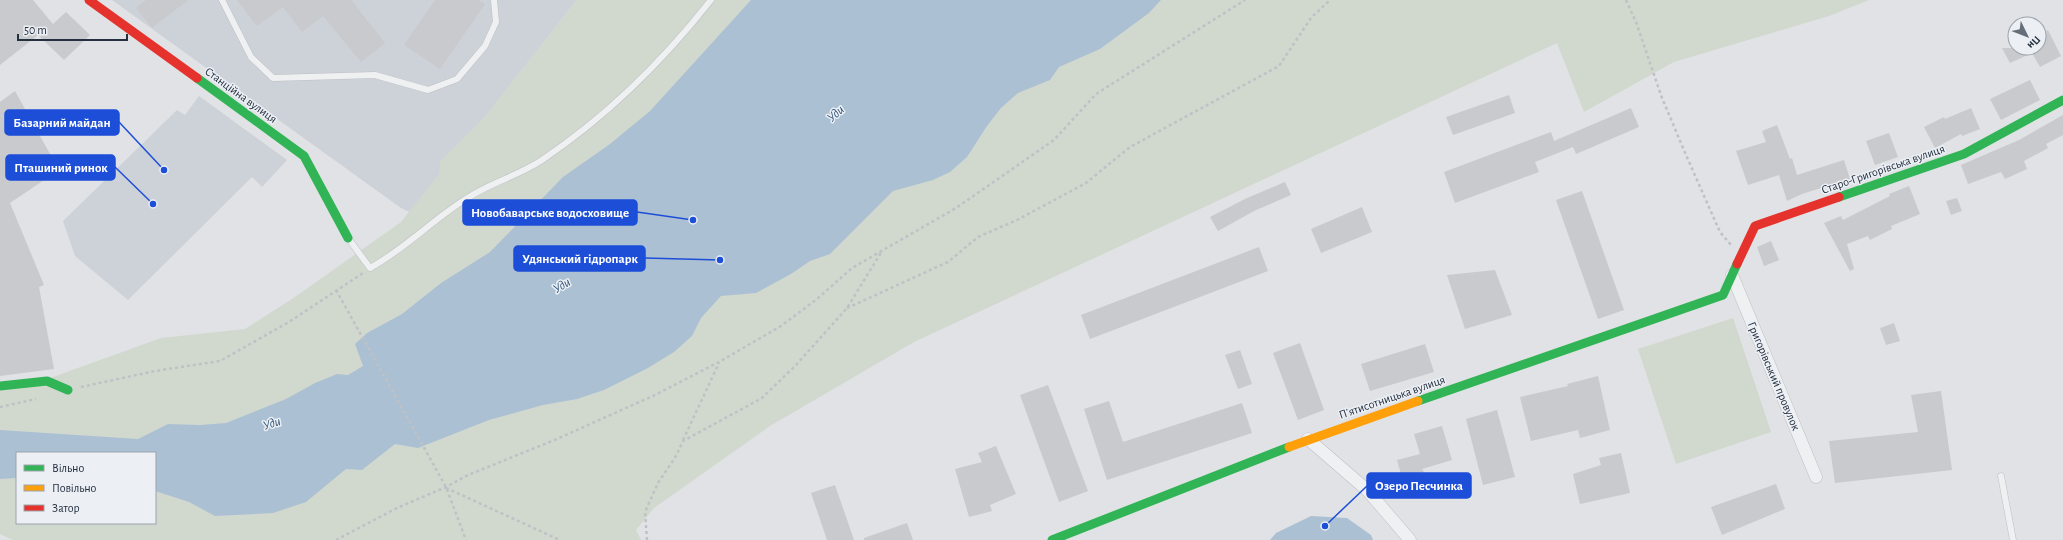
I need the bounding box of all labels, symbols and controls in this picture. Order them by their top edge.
scale bar [18,16,127,42]
north arrow [2007,16,2047,56]
text: 50 m [24,24,47,36]
text: Пн [2025,34,2043,51]
street label: Станційна вулиця [202,65,279,126]
water label: Уди [825,103,847,125]
callout: Базарний майдан [5,110,119,135]
text: Базарний майдан [13,117,111,130]
street label: Старо-Григорівська вулиця [1820,142,1947,197]
callout: Пташиний ринок [6,155,115,180]
text: Пташиний ринок [14,162,108,175]
callout: Новобаварське водосховище [463,200,637,225]
text: Новобаварське водосховище [471,207,629,220]
callout: Удянський гідропарк [514,246,645,271]
text: Удянський гідропарк [522,253,638,266]
water label: Уди [551,276,573,296]
street label: Григорівський провулок [1745,320,1803,433]
street label: П’ятисотницька вулиця [1337,373,1447,422]
water label: Уди [262,415,282,433]
legend [16,452,156,524]
text: Вільно [52,462,84,474]
callout: Озеро Песчинка [1367,473,1471,498]
text: Озеро Песчинка [1375,480,1463,493]
text: Повільно [52,482,97,494]
text: Затор [52,502,80,514]

